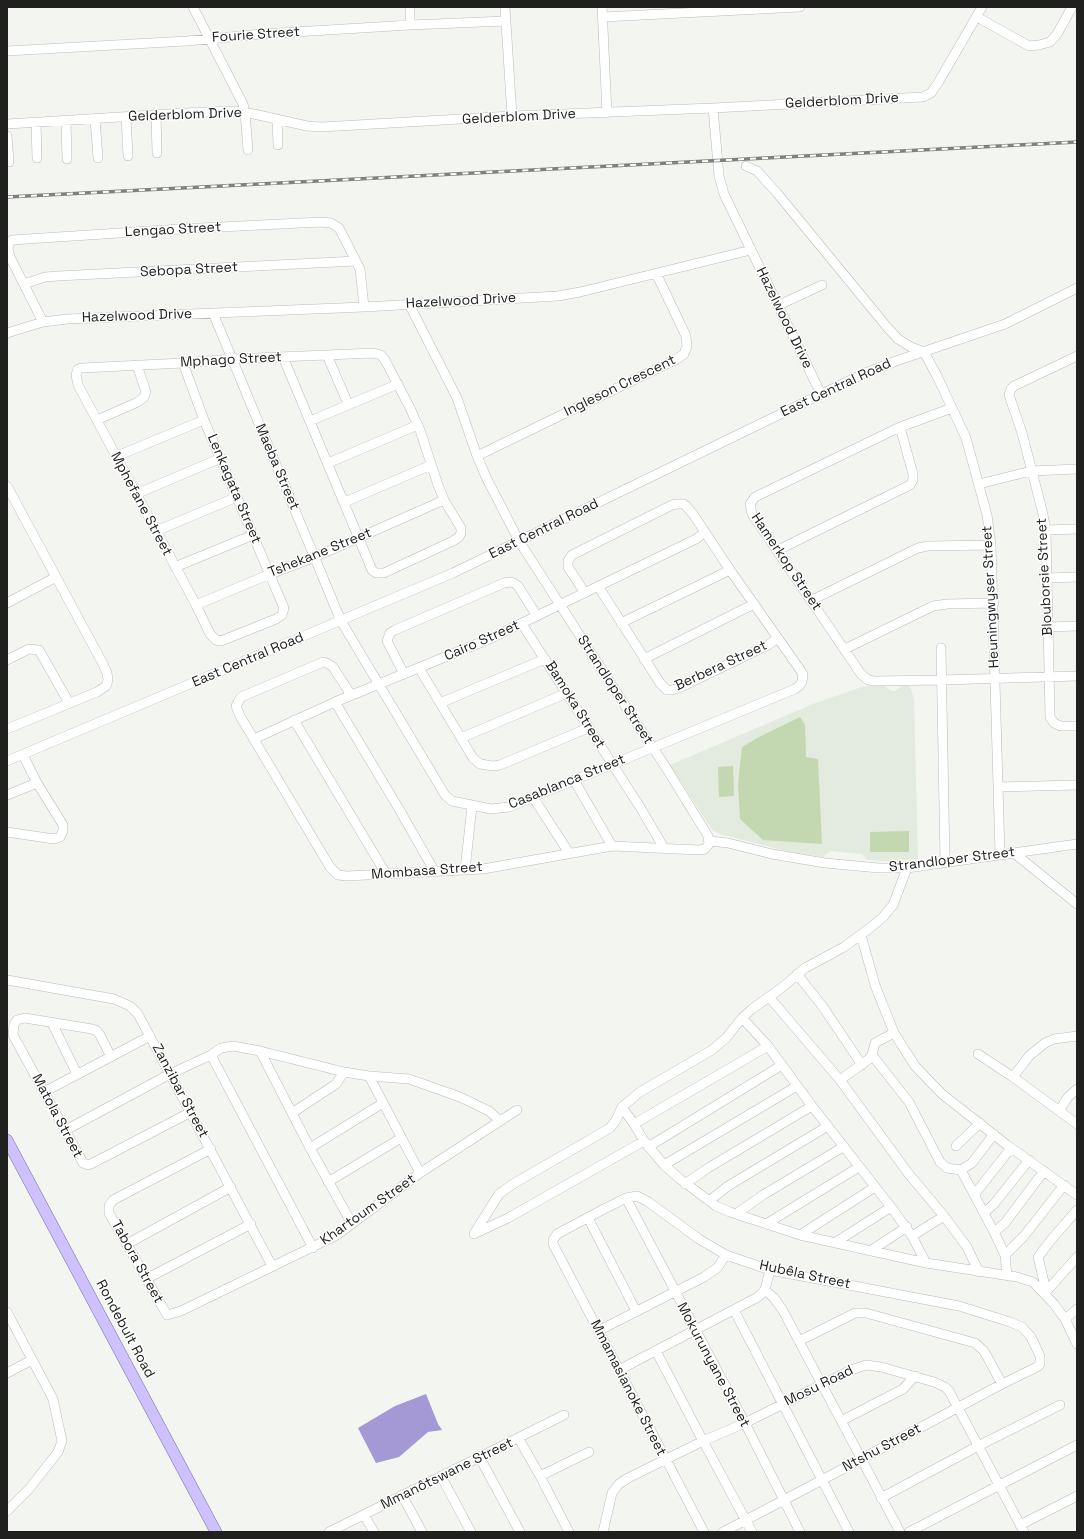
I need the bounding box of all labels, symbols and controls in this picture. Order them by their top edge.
street label: Fourie Street [211,24,301,46]
street label: Gelderblom Drive [785,90,899,112]
street label: Gelderblom Drive [128,105,242,125]
street label: Gelderblom Drive [462,106,576,128]
street label: Lengao Street [124,219,222,241]
street label: Sebopa Street [140,259,238,281]
street label: Hazelwood Drive [752,265,816,371]
street label: Hazelwood Drive [405,290,517,312]
street label: Hazelwood Drive [81,306,193,326]
street label: Mphago Street [180,349,282,371]
street label: Ingleson Crescent [561,352,679,420]
street label: East Central Road [778,355,894,421]
street label: Maeba Street [251,422,303,512]
street label: Lenkagata Street [203,432,265,546]
street label: Mphefane Street [107,449,175,559]
street label: East Central Road [487,495,601,563]
street label: Hamerkop Street [747,510,825,614]
street label: Blouborsie Street [1034,518,1056,636]
street label: Tshekane Street [266,525,374,581]
street label: Heuningwyser Street [979,525,1003,669]
street label: Cairo Street [442,617,522,665]
street label: East Central Road [190,629,306,691]
street label: Strandloper Street [573,632,657,748]
street label: Berbera Street [672,637,770,695]
street label: Bamoka Street [541,658,609,752]
street label: Casablanca Street [506,751,628,813]
street label: Strandloper Street [888,844,1016,876]
street label: Mombasa Street [371,859,483,883]
street label: Zanzibar Street [148,1041,212,1141]
street label: Matola Street [28,1071,86,1161]
street label: Khartoum Street [317,1171,419,1249]
street label: Tabora Street [107,1218,167,1306]
street label: Hubêla Street [758,1257,852,1293]
street label: Rondebult Road [92,1277,158,1381]
street label: Mokurunyane Street [673,1300,753,1430]
street label: Mmamasianoke Street [586,1317,670,1459]
street label: Mosu Road [782,1362,856,1410]
street label: Ntshu Street [840,1420,924,1476]
street label: Mmanôtswane Street [378,1435,516,1513]

